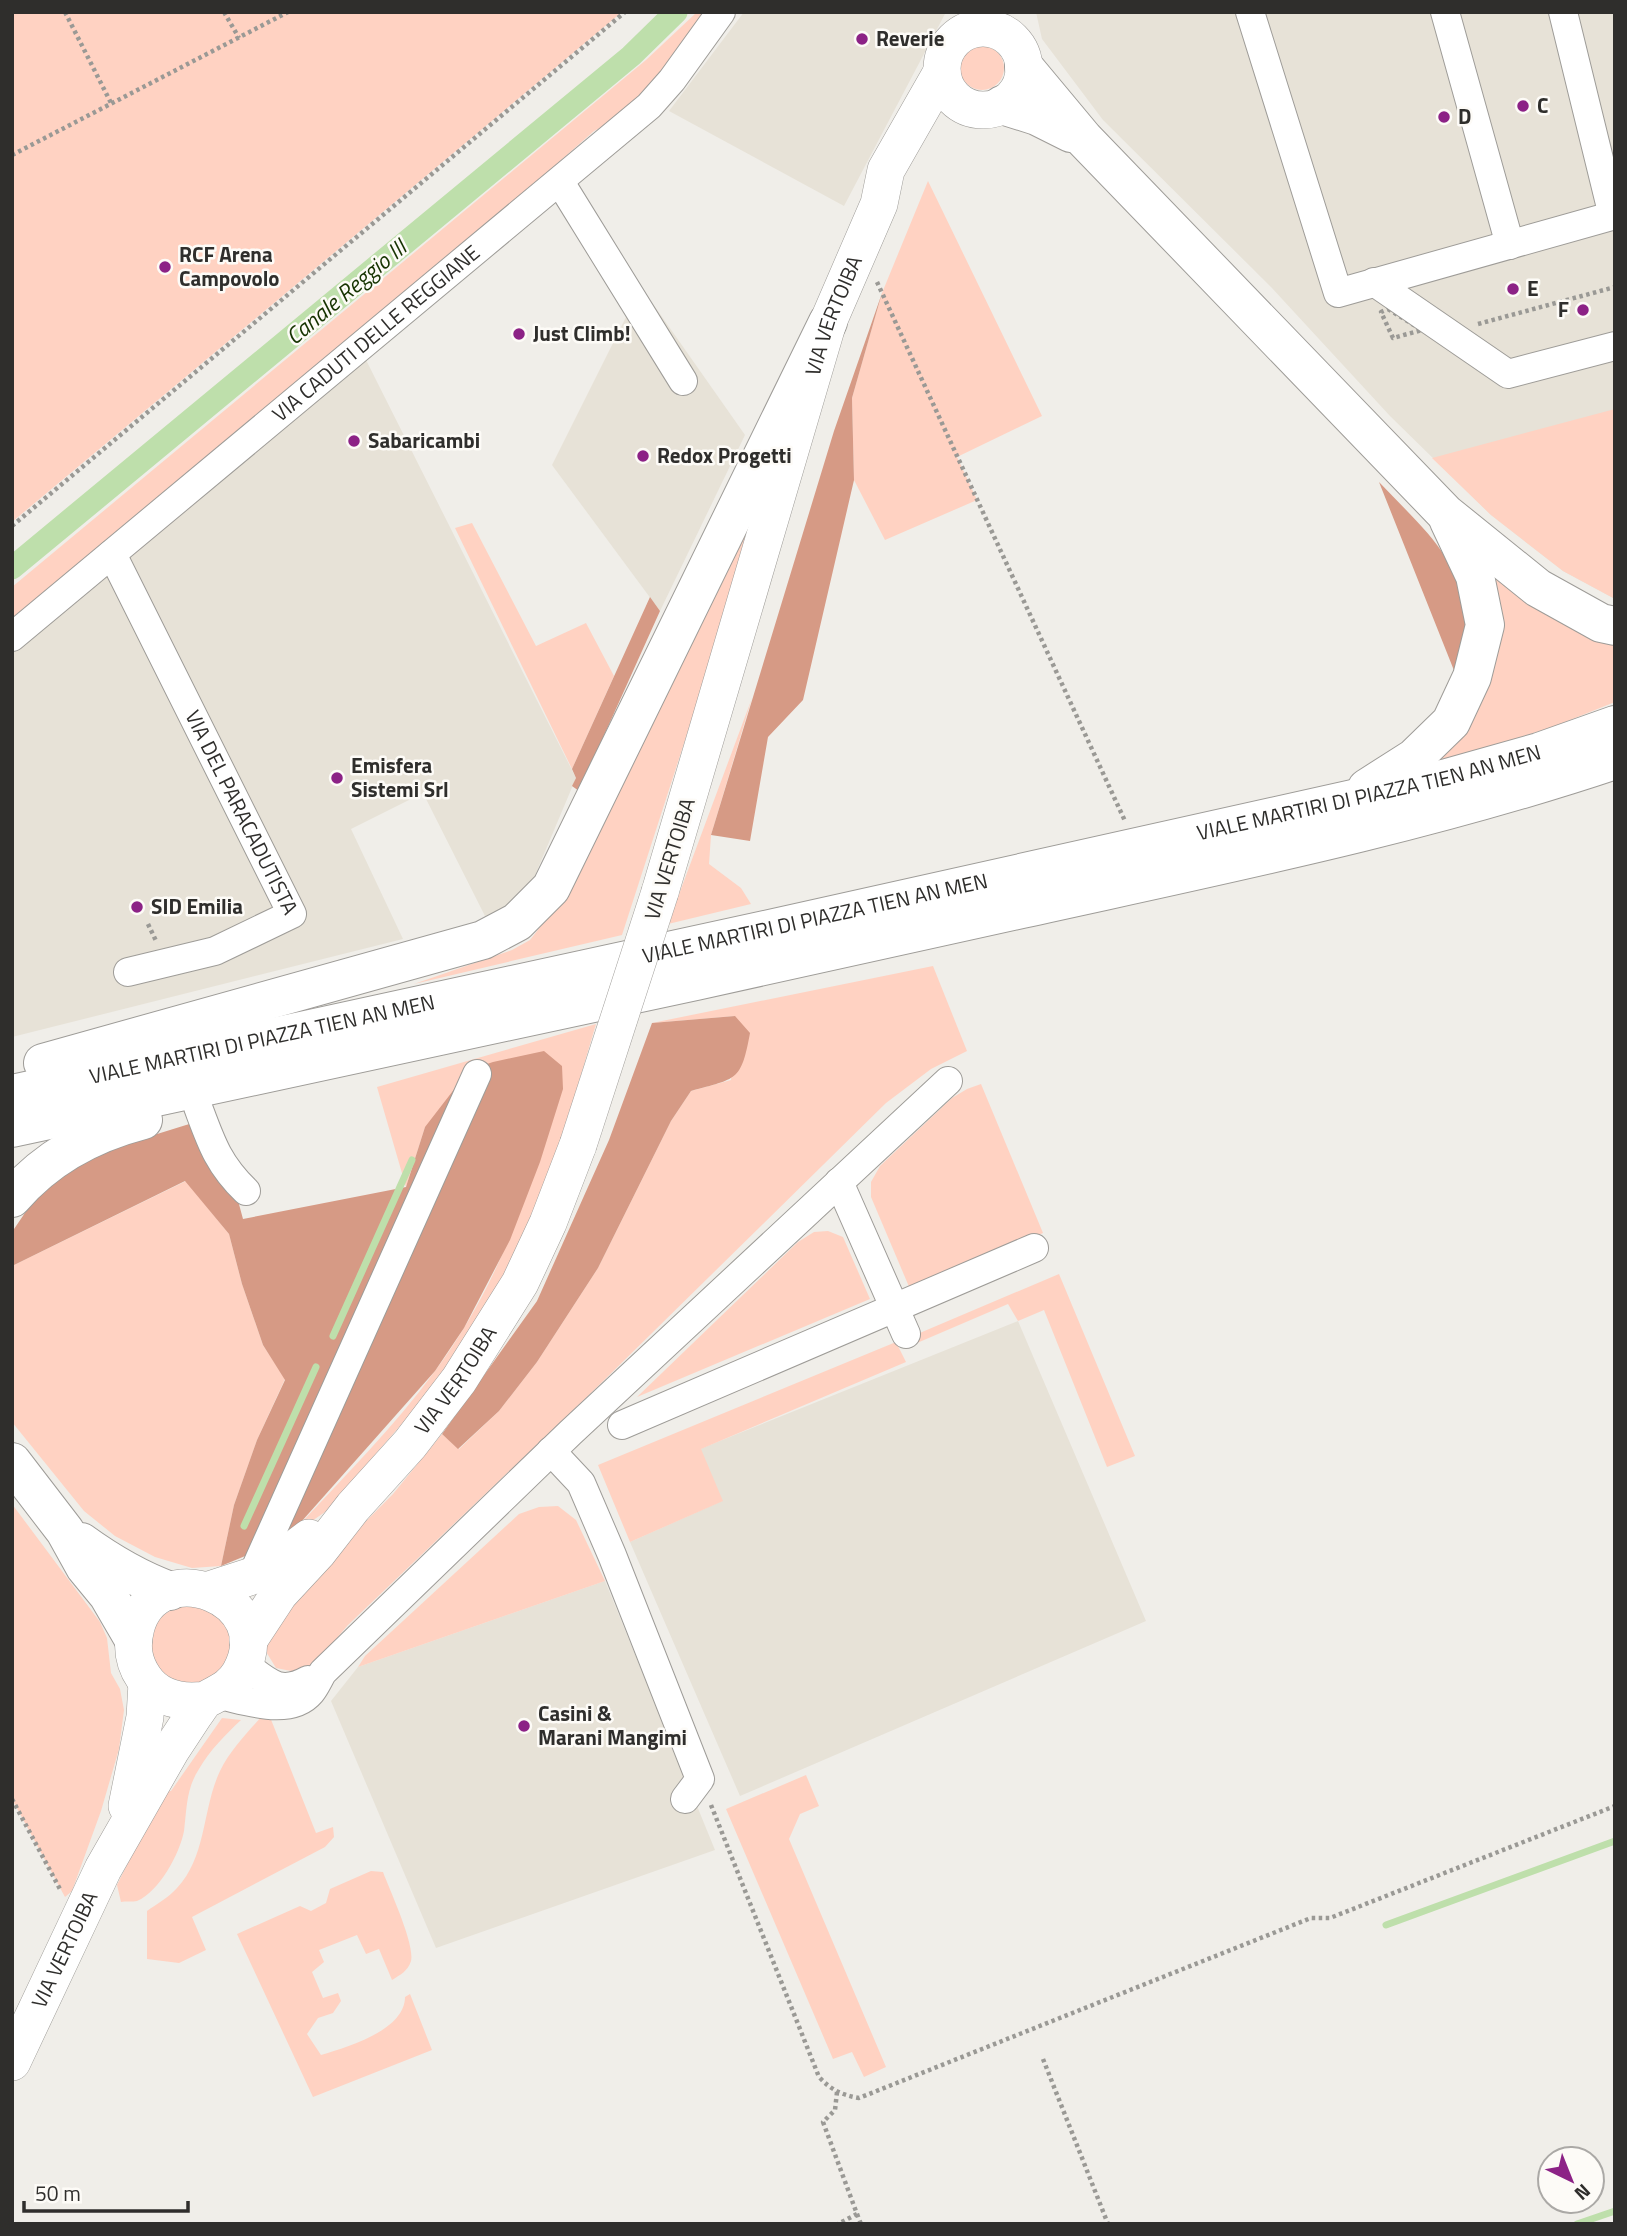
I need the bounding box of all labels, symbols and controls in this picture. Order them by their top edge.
place label: Reverie [876,22,944,54]
marker: Reverie [854,31,870,47]
place label: C [1537,89,1548,121]
marker: C [1515,98,1531,114]
place label: D [1458,100,1471,132]
marker: D [1436,109,1452,125]
water label: Canale Reggio III [277,229,416,353]
street label: VIA CADUTI DELLE REGGIANE [265,237,486,429]
place label: RCF Arena Campovolo [179,238,280,294]
street label: VIA VERTOIBA [796,250,870,379]
marker: RCF Arena Campovolo [157,259,173,275]
place label: E [1527,272,1539,304]
marker: E [1505,281,1521,297]
place label: F [1558,293,1569,325]
marker: F [1575,302,1591,318]
place label: Just Climb! [533,317,631,349]
marker: Just Climb! [511,326,527,342]
place label: Sabaricambi [368,424,480,456]
marker: Sabaricambi [346,433,362,449]
place label: Redox Progetti [657,439,792,471]
marker: Redox Progetti [635,448,651,464]
street label: VIA DEL PARACADUTISTA [177,704,307,920]
street label: VIALE MARTIRI DI PIAZZA TIEN AN MEN [1194,735,1544,848]
place label: Emisfera Sistemi Srl [351,749,449,805]
marker: Emisfera Sistemi Srl [329,770,345,786]
street label: VIA VERTOIBA [635,793,703,924]
street label: VIALE MARTIRI DI PIAZZA TIEN AN MEN [639,864,991,971]
place label: SID Emilia [151,890,243,922]
marker: SID Emilia [129,899,145,915]
street label: VIALE MARTIRI DI PIAZZA TIEN AN MEN [86,985,438,1092]
street label: VIA VERTOIBA [406,1319,504,1441]
place label: Casini & Marani Mangimi [538,1697,687,1753]
marker: Casini & Marani Mangimi [516,1718,532,1734]
street label: VIA VERTOIBA [23,1885,106,2013]
north arrow [1536,2145,1606,2215]
scale bar [24,2170,189,2214]
text: 50 m [35,2177,81,2209]
text: N [1568,2178,1598,2208]

